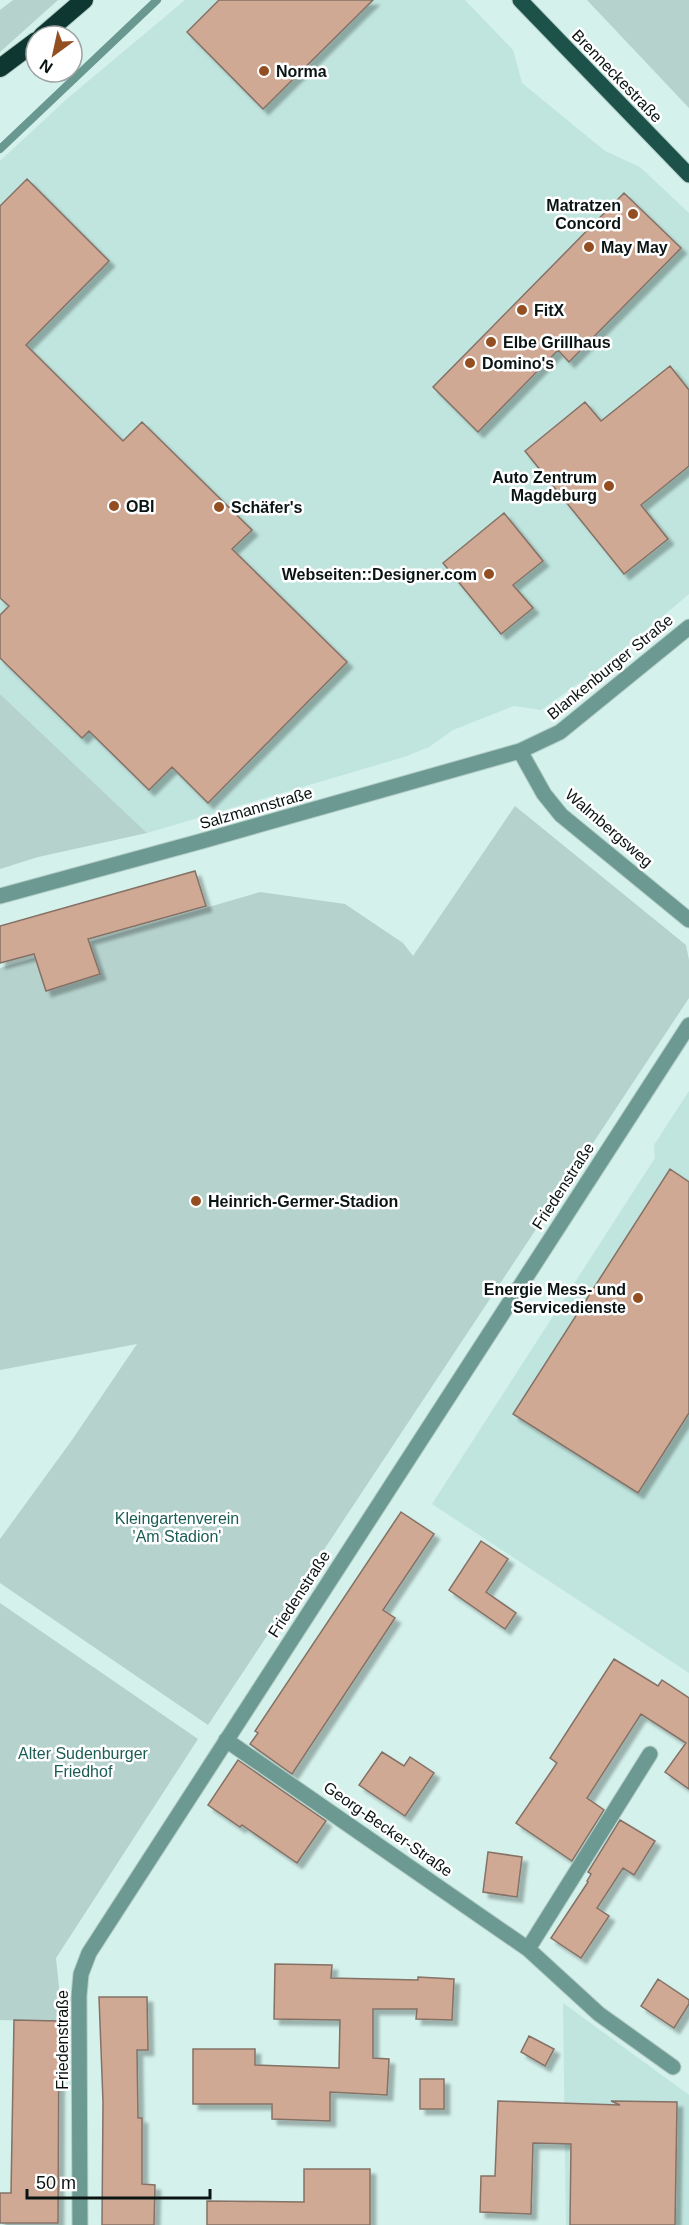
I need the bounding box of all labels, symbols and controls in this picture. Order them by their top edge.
north arrow [24,24,84,84]
street label: Brenneckestraße [569,26,665,126]
text: N [37,56,56,76]
place label: Norma [276,63,327,80]
marker: Norma [257,64,271,78]
place label: Matratzen Concord [546,197,621,232]
marker: Matratzen Concord [626,207,640,221]
place label: May May [601,239,668,256]
marker: May May [582,240,596,254]
place label: FitX [534,302,565,319]
marker: FitX [515,303,529,317]
place label: Elbe Grillhaus [503,334,611,351]
marker: Elbe Grillhaus [484,335,498,349]
place label: Domino's [482,355,554,372]
marker: Domino's [463,356,477,370]
place label: Auto Zentrum Magdeburg [492,469,597,504]
marker: Auto Zentrum Magdeburg [602,479,616,493]
place label: OBI [126,498,154,515]
marker: OBI [107,499,121,513]
place label: Schäfer's [231,499,303,516]
marker: Schäfer's [212,500,226,514]
place label: Webseiten::Designer.com [282,566,477,583]
marker: Webseiten::Designer.com [482,567,496,581]
street label: Blankenburger Straße [544,611,676,723]
street label: Salzmannstraße [198,784,314,832]
street label: Walmbergsweg [562,786,656,870]
street label: Friedenstraße [529,1140,597,1232]
place label: Heinrich-Germer-Stadion [208,1193,398,1210]
marker: Heinrich-Germer-Stadion [189,1194,203,1208]
place label: Energie Mess- und Servicedienste [484,1281,626,1316]
marker: Energie Mess- und Servicedienste [631,1291,645,1305]
park label: Kleingartenverein 'Am Stadion' [115,1510,239,1545]
street label: Friedenstraße [265,1548,333,1640]
park label: Alter Sudenburger Friedhof [18,1745,149,1780]
street label: Georg-Becker-Straße [320,1778,456,1880]
street label: Friedenstraße [54,1990,71,2090]
scale bar [27,2162,210,2200]
text: 50 m [36,2173,76,2193]

